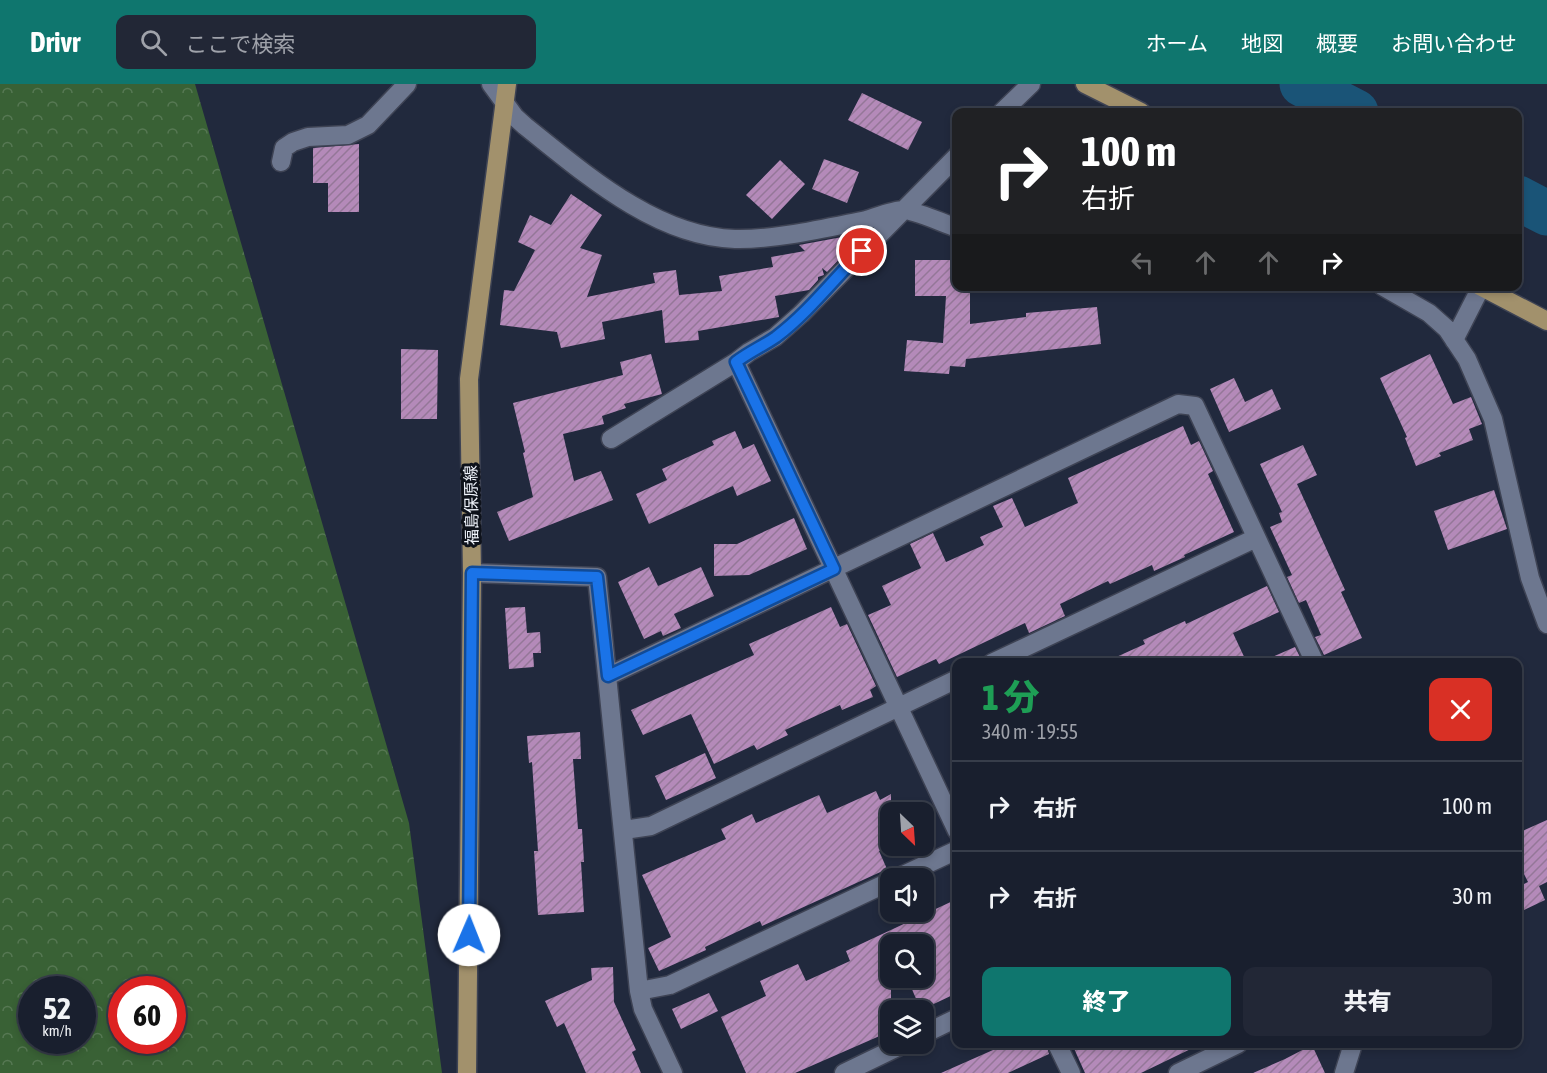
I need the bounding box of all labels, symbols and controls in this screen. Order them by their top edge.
search box [116,15,536,69]
text: Drivr [30,26,80,58]
icon: search [137,26,170,59]
text: ここで検索 [185,31,295,57]
text: ホーム [1146,31,1208,55]
text: 地図 [1241,31,1283,55]
text: 概要 [1316,31,1358,55]
text: お問い合わせ [1391,31,1517,55]
text: 100 m [1081,127,1176,175]
icon: right [982,132,1060,210]
text: 右折 [1081,183,1135,214]
pin [836,225,887,276]
icon: arrive [845,234,878,267]
icon: left [1126,246,1159,279]
icon: ahead [1189,246,1222,279]
icon: ahead [1252,246,1285,279]
icon: right [1315,246,1348,279]
street label: 福島保原線 [461,465,481,545]
text: 1 分 [982,676,1040,718]
button: close [1429,678,1492,741]
text: 340 m · 19:55 [982,720,1078,743]
icon: right [982,790,1015,823]
text: 100 m [1442,793,1492,819]
text: 右折 [1033,795,1077,821]
north arrow [880,802,934,856]
map controls [880,802,934,1054]
button: sound [880,868,934,922]
icon: right [982,880,1015,913]
text: 30 m [1452,883,1492,909]
text: 右折 [1033,885,1077,911]
position arrow [437,903,501,967]
button: search [880,934,934,988]
button: 終了 [982,967,1231,1036]
button: 共有 [1243,967,1492,1036]
speed limit sign: 60 [108,976,186,1054]
text: 52 [43,991,71,1025]
button: layers [880,1000,934,1054]
text: km/h [42,1022,72,1039]

